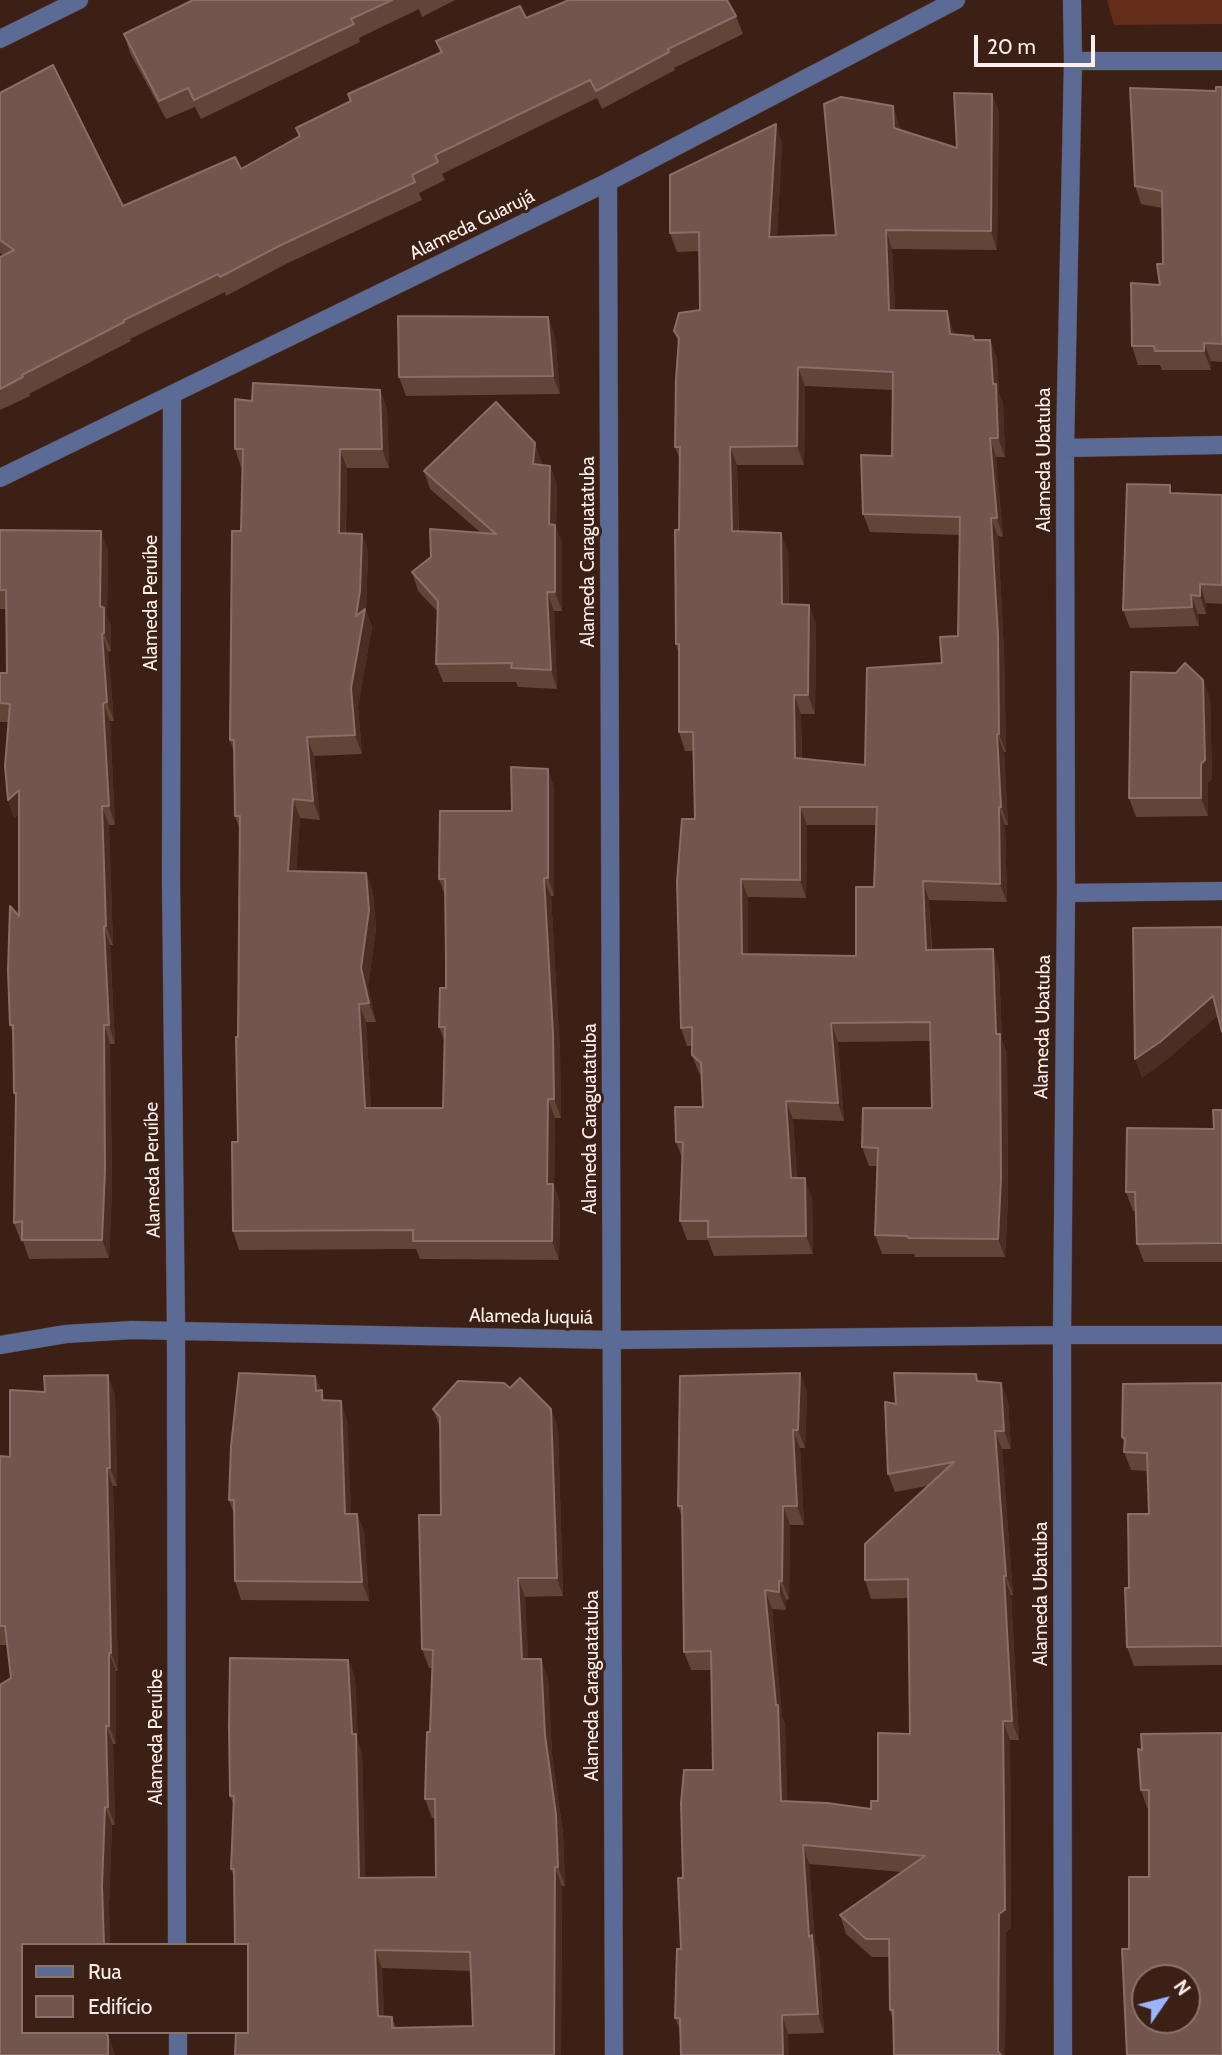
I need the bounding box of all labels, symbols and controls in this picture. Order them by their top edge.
scale bar [977,21,1098,65]
text: 20 m [987,34,1036,59]
street label: Alameda Guarujá [406,185,538,265]
street label: Alameda Ubatuba [1033,388,1055,532]
street label: Alameda Caraguatatuba [577,456,599,648]
street label: Alameda Peruíbe [140,535,162,671]
street label: Alameda Ubatuba [1030,955,1056,1099]
street label: Alameda Caraguatatuba [579,1023,601,1215]
street label: Alameda Peruíbe [140,1102,166,1238]
street label: Alameda Juquiá [469,1305,593,1329]
street label: Alameda Ubatuba [1030,1522,1052,1666]
street label: Alameda Caraguatatuba [581,1590,603,1782]
street label: Alameda Peruíbe [145,1669,167,1805]
legend [21,1943,248,2034]
text: Rua [88,1959,122,1984]
north arrow [1131,1964,1201,2034]
text: N [1169,1976,1195,2000]
text: Edifício [88,1994,152,2019]

